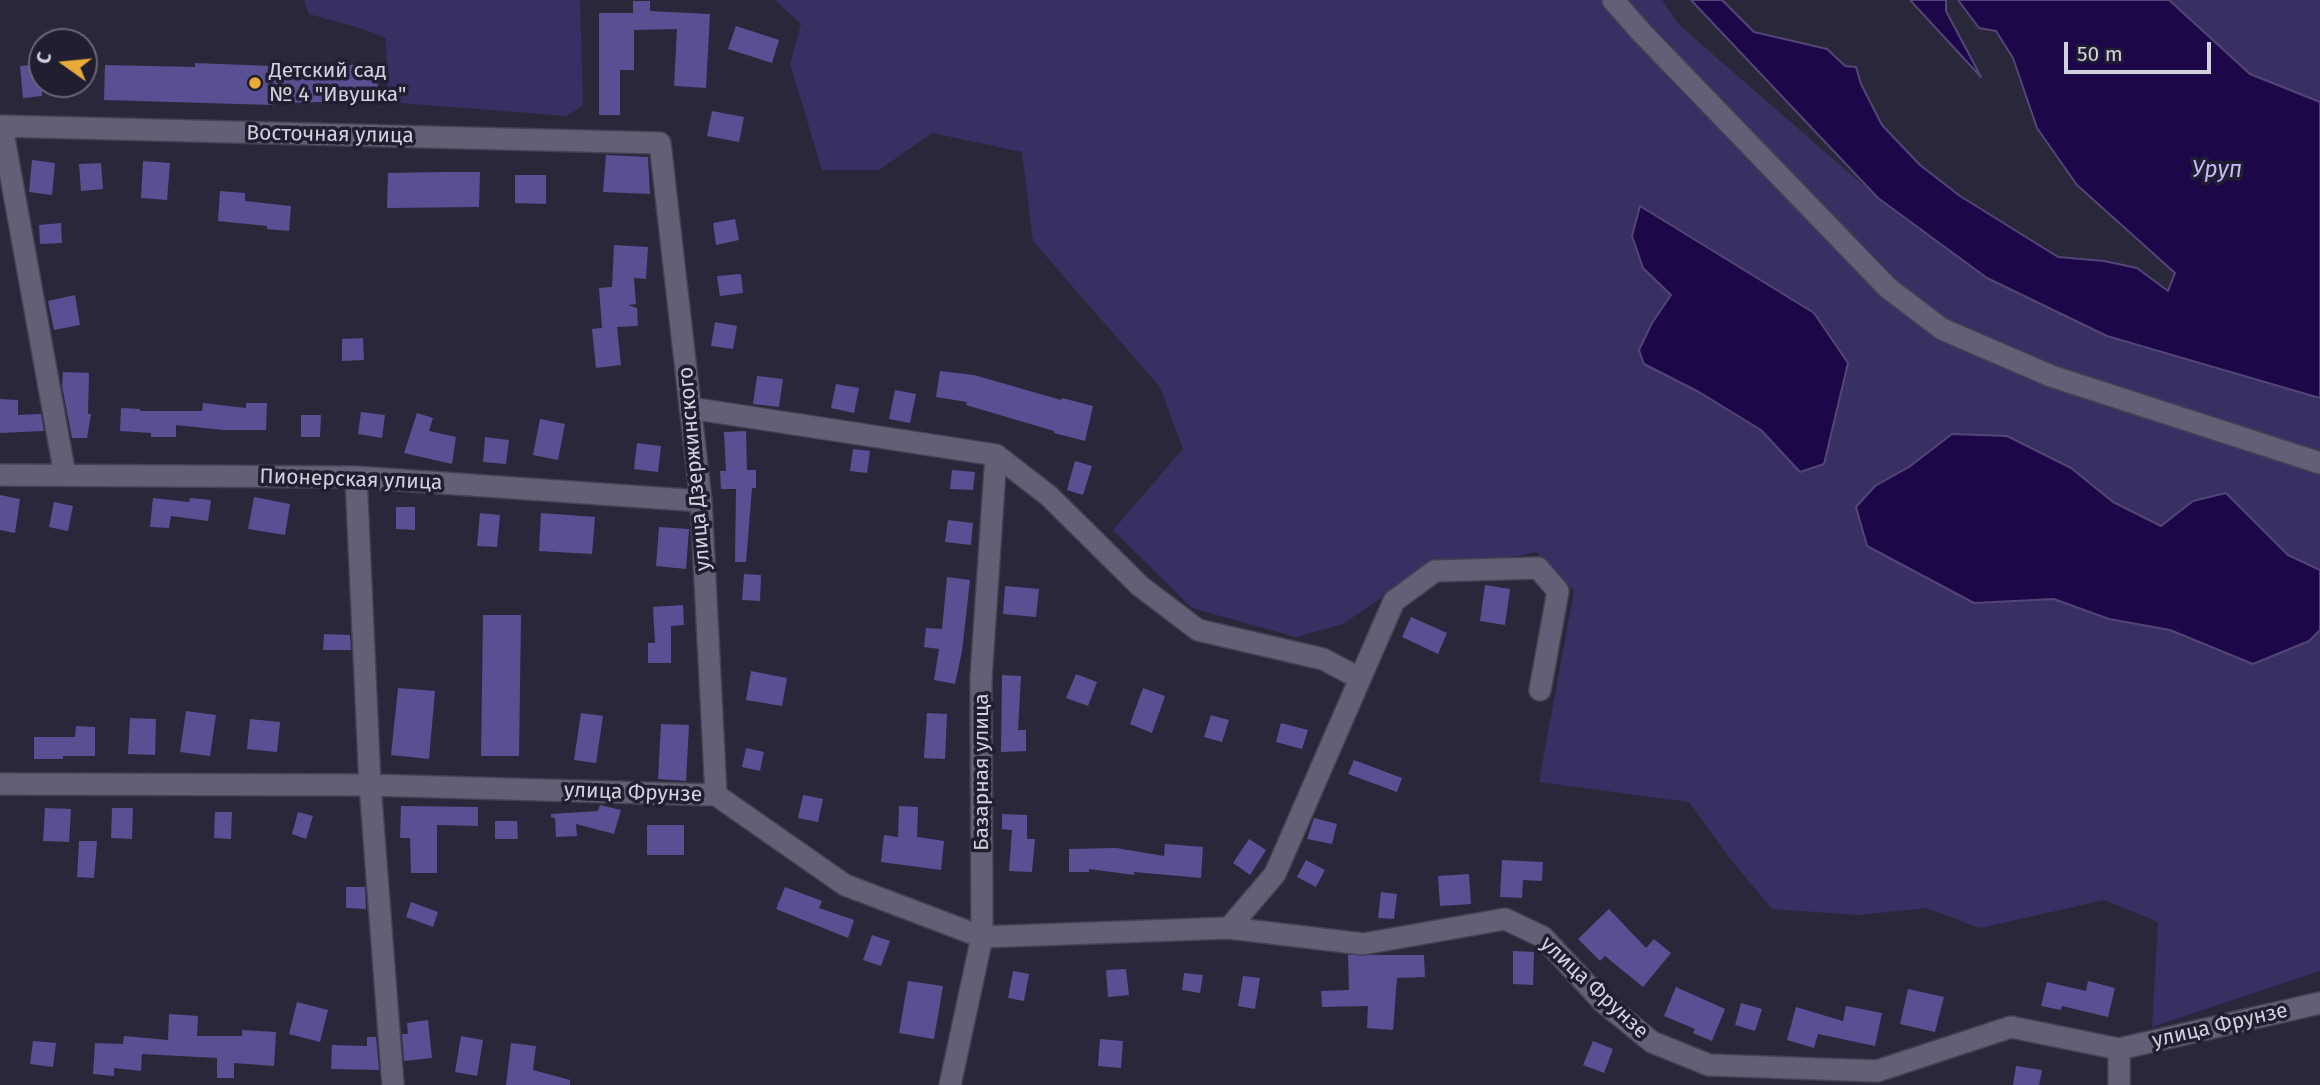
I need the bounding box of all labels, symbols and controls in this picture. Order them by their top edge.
north arrow [28,28,98,98]
scale bar [2068,28,2215,72]
text: 50 m [2077,41,2123,67]
text: С [32,50,57,66]
place label: Детский сад № 4 "Ивушка" [269,58,406,108]
marker: Детский сад № 4 "Ивушка" [247,75,263,91]
street label: Восточная улица [246,121,414,149]
water label: Уруп [2192,157,2242,185]
street label: улица Дзержинского [674,366,716,572]
street label: Пионерская улица [259,464,443,496]
street label: Базарная улица [969,693,995,851]
street label: улица Фрунзе [563,778,703,808]
street label: улица Фрунзе [1535,932,1653,1044]
street label: улица Фрунзе [2150,998,2290,1054]

